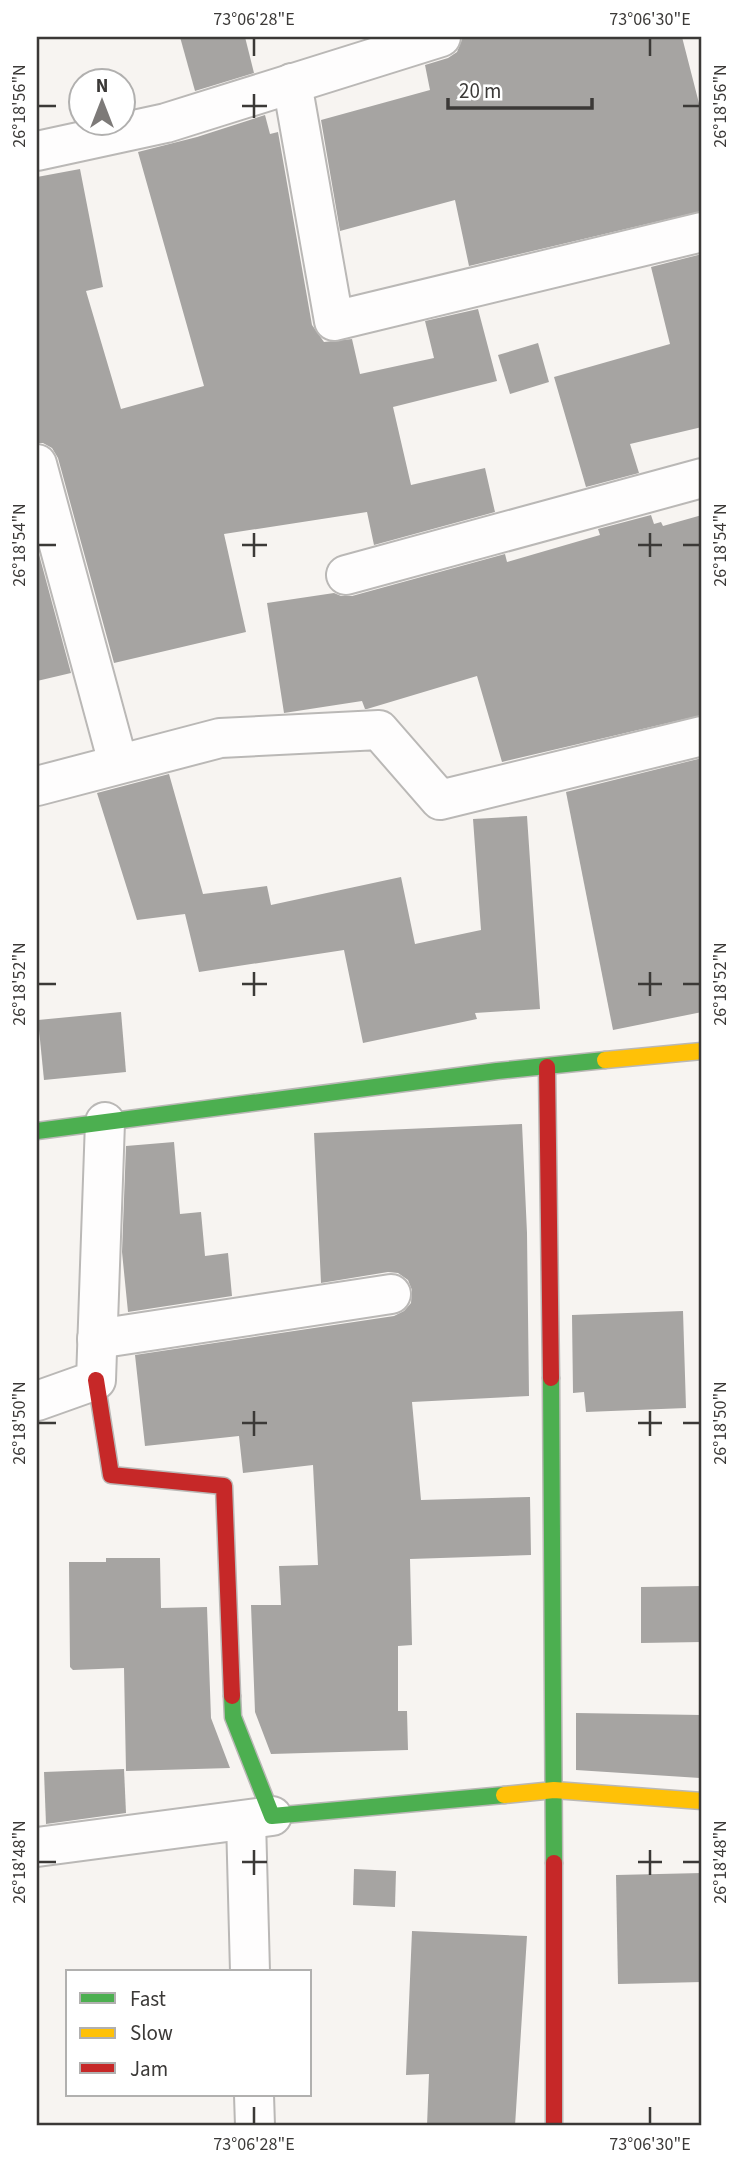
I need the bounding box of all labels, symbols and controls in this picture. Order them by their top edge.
text: 73°06'28"E [213,7,295,32]
text: 73°06'30"E [609,7,691,32]
text: 26°18'56"N [7,64,32,148]
text: 26°18'56"N [708,64,733,148]
north arrow [66,66,136,136]
scale bar [448,66,592,110]
text: N [96,73,108,100]
text: 20 m [459,76,501,106]
text: 26°18'54"N [7,503,32,587]
text: 26°18'54"N [708,503,733,587]
text: 26°18'52"N [7,942,32,1026]
text: 26°18'52"N [708,942,733,1026]
text: 26°18'50"N [7,1381,32,1465]
text: 26°18'50"N [708,1381,733,1465]
text: 26°18'48"N [7,1820,32,1904]
text: 26°18'48"N [708,1820,733,1904]
legend [66,1970,312,2096]
text: Fast [130,1984,166,2014]
text: Slow [130,2018,173,2048]
text: Jam [130,2054,168,2084]
text: 73°06'28"E [213,2132,295,2157]
text: 73°06'30"E [609,2132,691,2157]

